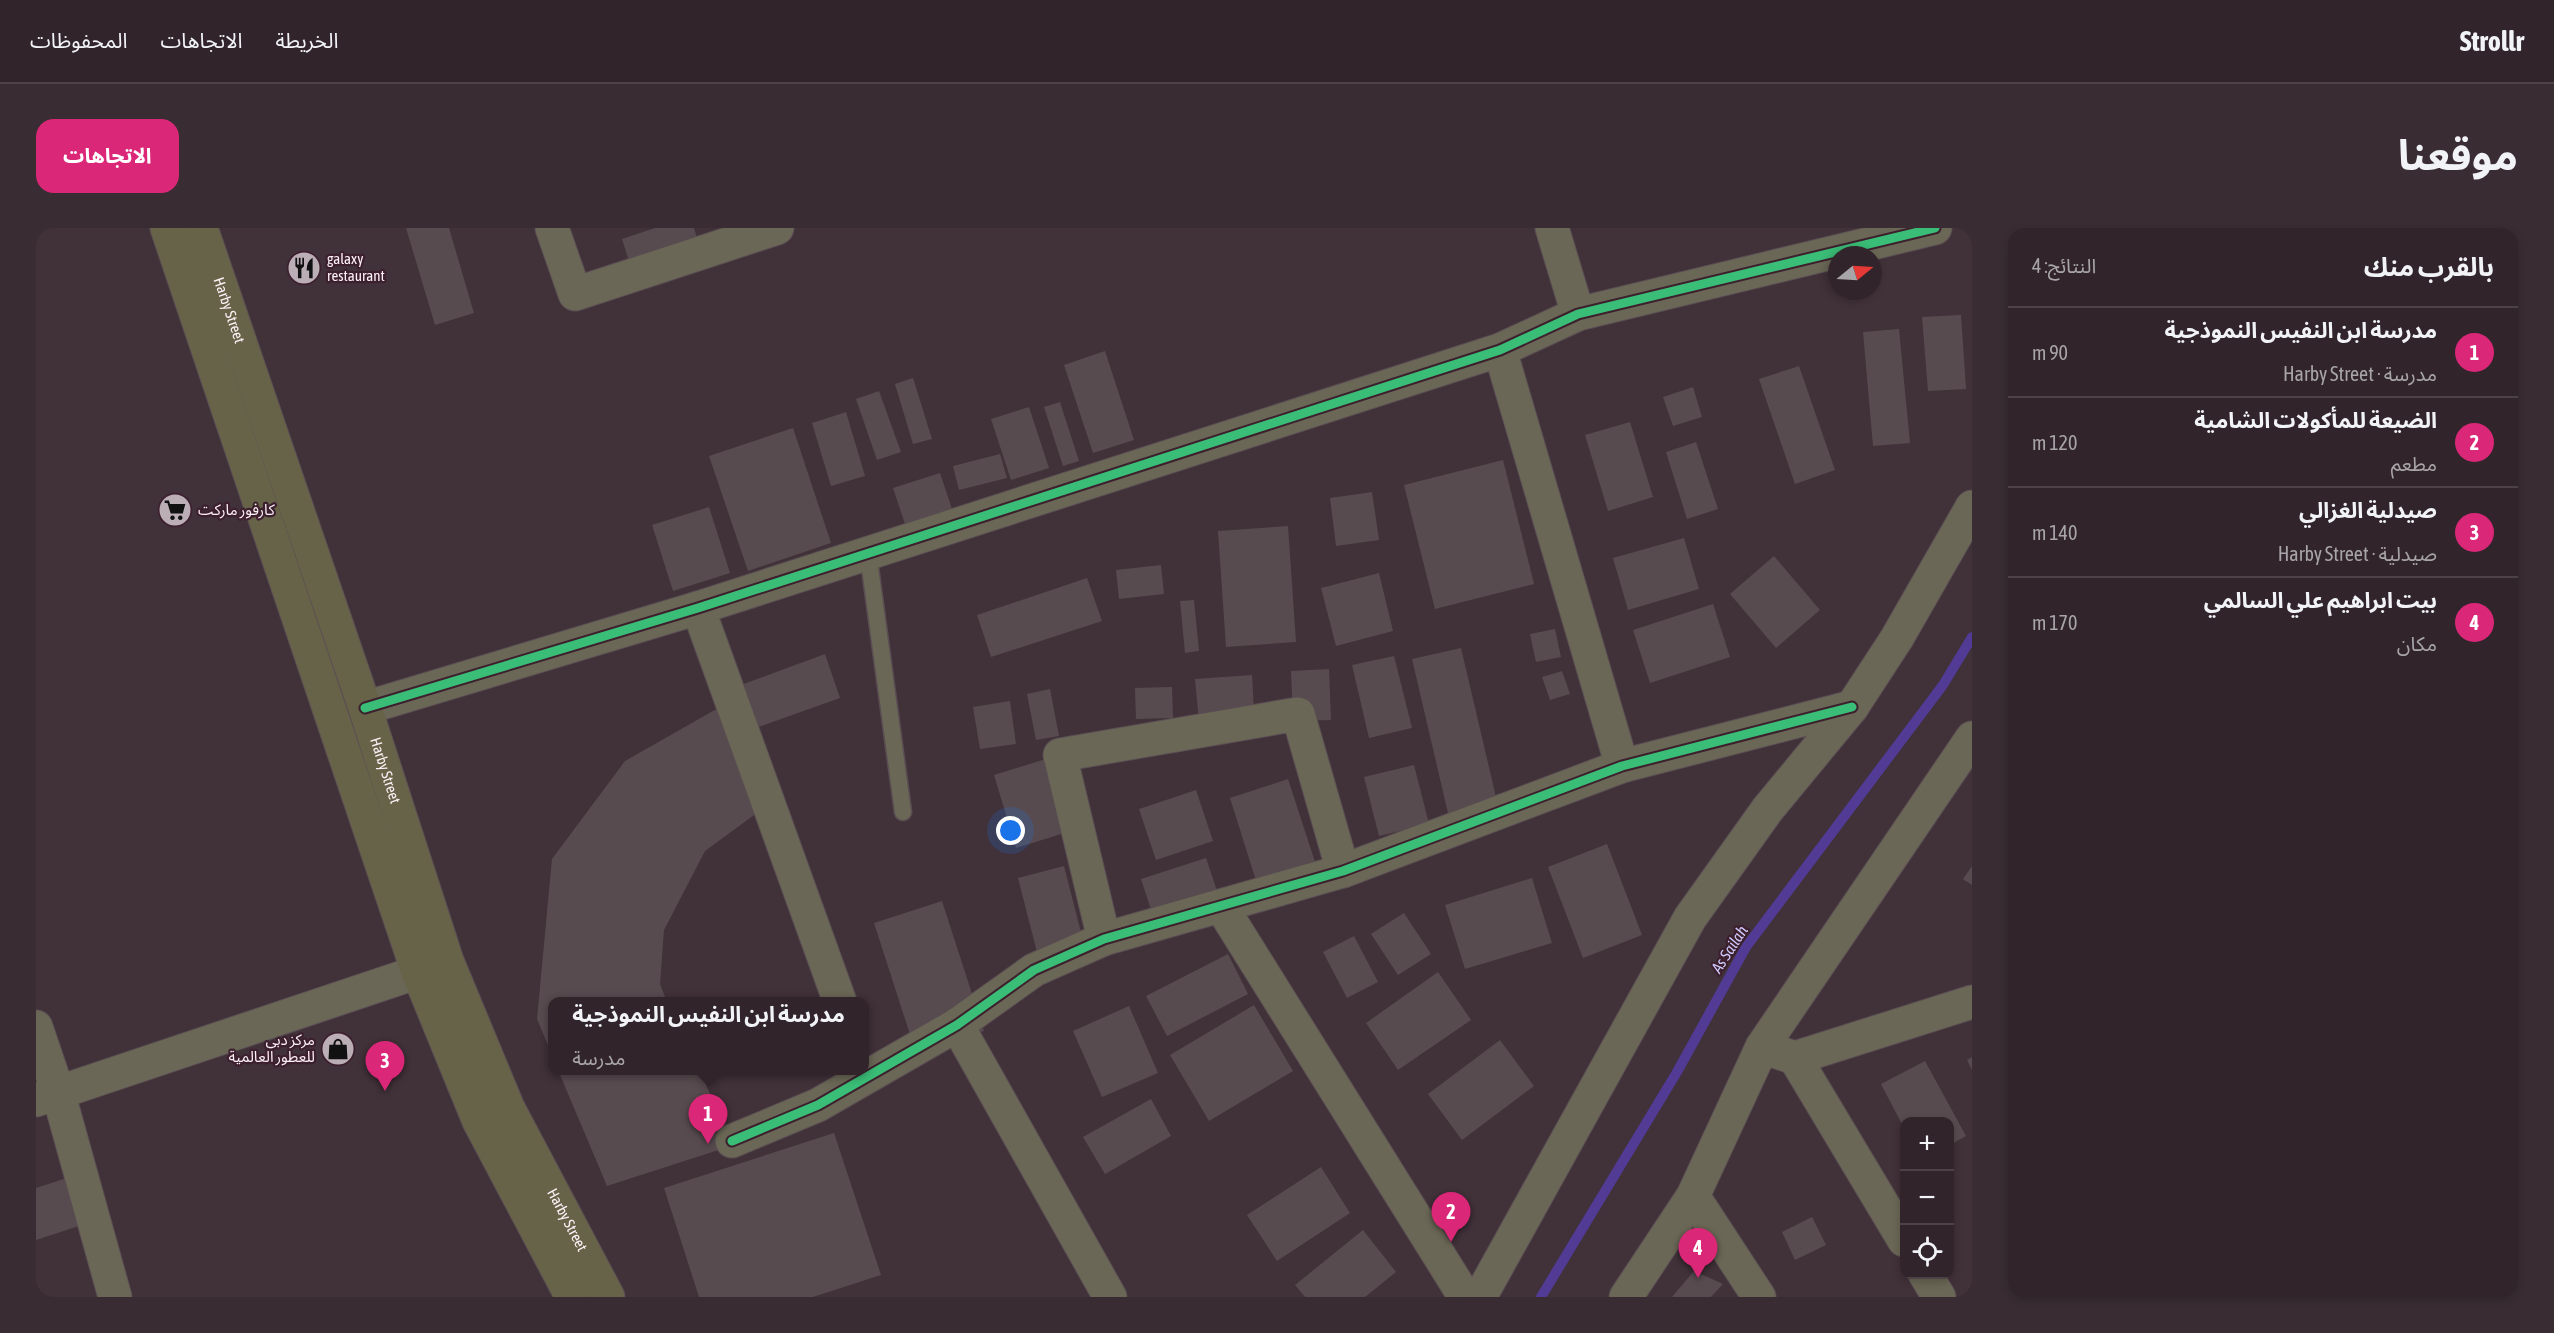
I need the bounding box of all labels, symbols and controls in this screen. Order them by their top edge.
text: Strollr [2460,25,2524,57]
text: المحفوظات [30,28,127,52]
text: الاتجاهات [160,28,242,52]
text: الخريطة [275,28,338,52]
button: الاتجاهات [36,119,179,193]
text: موقعنا [2398,131,2518,179]
north arrow [1828,246,1882,300]
restaurant icon: galaxy restaurant [286,250,322,286]
place label: galaxy restaurant [327,250,385,284]
text: بالقرب منك [2364,252,2494,282]
text: النتائج: 4 [2032,254,2096,277]
street label: Harby Street [211,275,249,345]
text: مدرسة ابن النفيس النموذجية [2164,317,2437,343]
text: 90 m [2032,341,2068,364]
text: 1 [2470,341,2479,364]
text: مدرسة · Harby Street [2283,362,2437,385]
text: الضيعة للمأكولات الشامية [2194,407,2437,433]
text: 120 m [2032,431,2077,454]
text: 2 [2470,431,2479,454]
text: مطعم [2391,452,2437,475]
supermarket icon: كارفور ماركت [157,492,193,528]
text: صيدلية الغزالي [2299,497,2437,523]
place label: كارفور ماركت [198,501,275,519]
text: 140 m [2032,521,2077,544]
text: 3 [2470,521,2479,544]
text: صيدلية · Harby Street [2278,542,2437,565]
text: بيت ابراهيم علي السالمي [2204,587,2437,613]
text: 170 m [2032,611,2077,634]
text: 4 [2470,611,2479,634]
text: مكان [2397,632,2437,655]
street label: Harby Street [367,735,404,806]
your location [996,816,1025,845]
water label: As Sailah [1707,922,1751,977]
popup [548,997,869,1075]
text: مدرسة ابن النفيس النموذجية [572,1001,845,1027]
place label: مركز دبي للعطور العالمية [228,1031,315,1066]
shop icon: مركز دبي للعطور العالمية [320,1031,356,1067]
pin: 3 [366,1042,404,1091]
text: مدرسة [572,1046,626,1069]
pin: 1 [688,1094,728,1144]
map controls [1900,1117,1954,1279]
button: + [1900,1117,1954,1171]
button: − [1900,1171,1954,1225]
street label: Harby Street [544,1186,591,1254]
pin: 2 [1432,1192,1470,1242]
button: locate [1900,1225,1954,1279]
pin: 4 [1678,1228,1718,1278]

